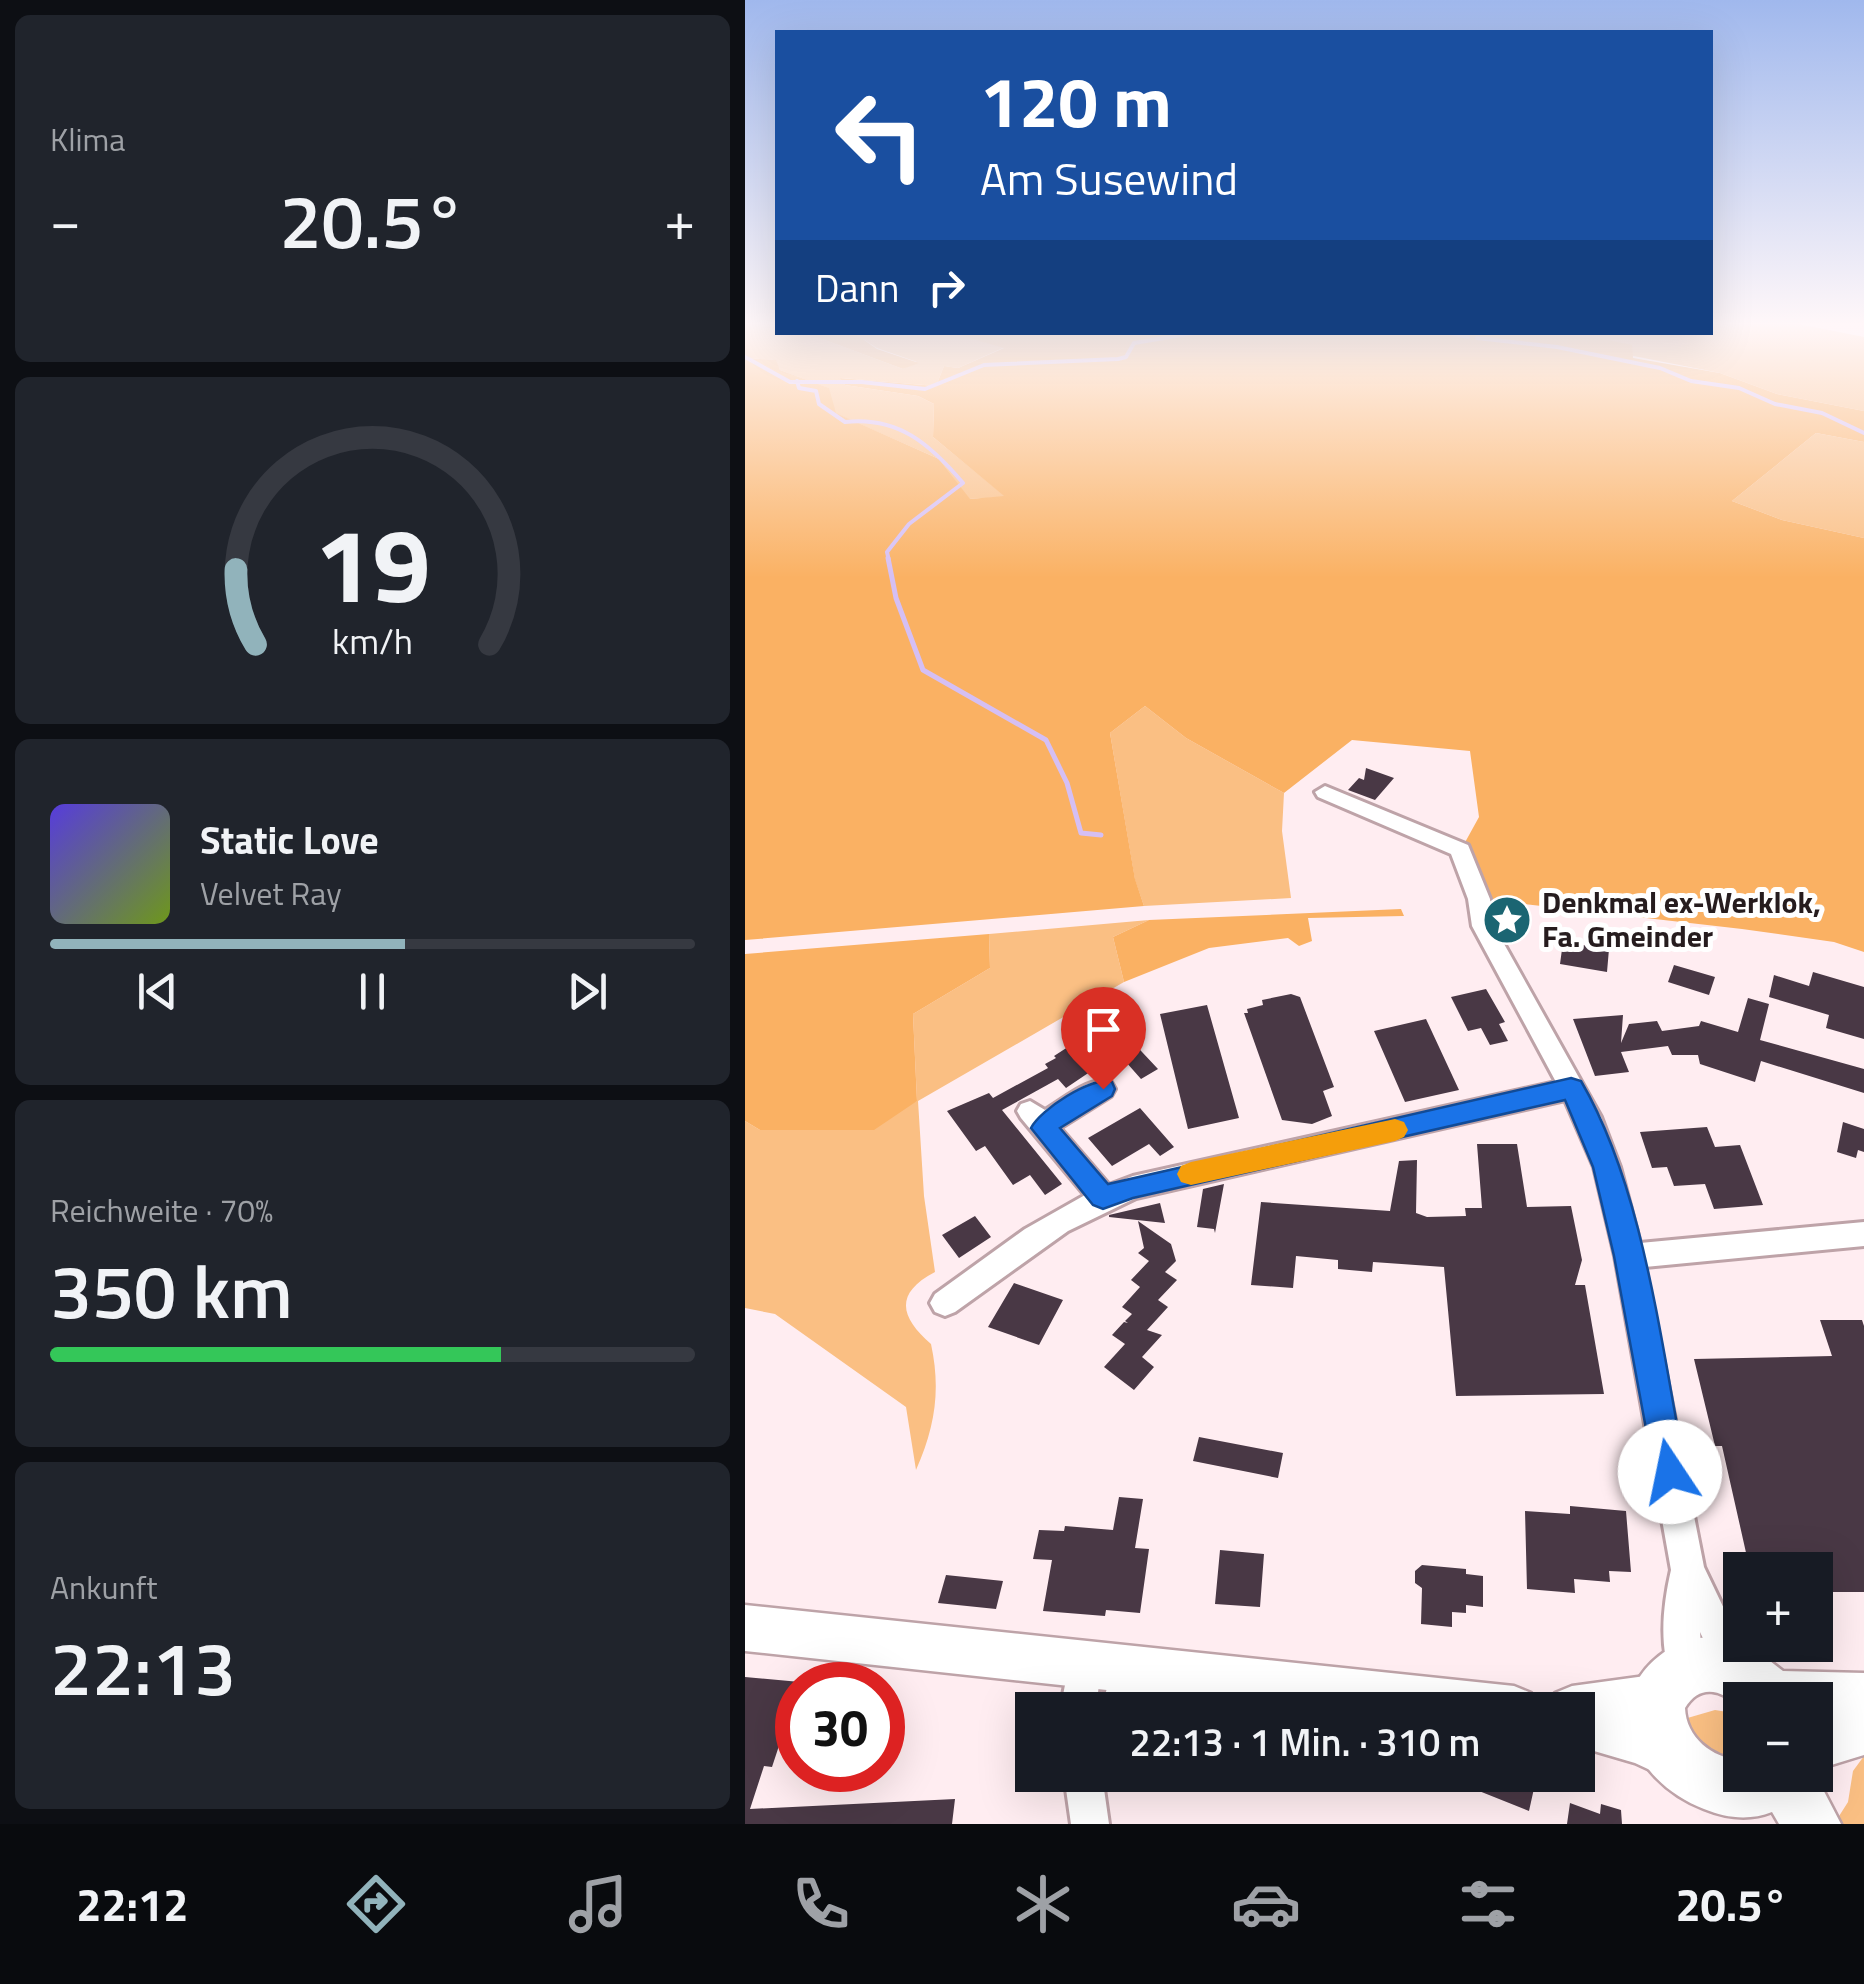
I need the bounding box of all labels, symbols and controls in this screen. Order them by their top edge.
text: 120 m [980,48,1172,154]
icon: left [815,70,945,200]
text: Klima [50,115,125,163]
text: Am Susewind [980,144,1238,212]
text: 20.5° [280,163,465,277]
text: − [50,178,81,261]
text: + [664,178,695,261]
text: Dann [815,259,899,317]
icon: right [919,260,974,315]
text: 19 [314,484,431,642]
text: km/h [332,613,413,668]
text: Static Love [200,811,379,869]
text: Velvet Ray [200,869,342,917]
place label: Denkmal ex-Werklok, Fa. Gmeinder [1542,879,1821,959]
place icon: Denkmal ex-Werklok, Fa. Gmeinder [1481,894,1533,946]
icon: previous [130,964,185,1019]
icon: pause [345,964,400,1019]
icon: next [560,964,615,1019]
pin [1061,987,1146,1090]
icon: arrive [1076,1002,1131,1057]
text: Reichweite · 70% [50,1186,273,1234]
text: 350 km [50,1233,293,1347]
position arrow [1618,1420,1722,1524]
map controls [1723,1552,1833,1792]
button: + [1723,1552,1833,1662]
text: Ankunft [50,1563,158,1611]
text: 22:13 [50,1610,236,1724]
speed limit sign: 30 [775,1662,905,1792]
button: − [1723,1682,1833,1792]
text: 22:13 · 1 Min. · 310 m [1130,1713,1480,1771]
icon: directions [341,1869,411,1939]
icon: music [563,1869,633,1939]
icon: phone [786,1869,856,1939]
icon: climate [1008,1869,1078,1939]
icon: car [1231,1869,1301,1939]
icon: filters [1453,1869,1523,1939]
text: 22:12 [76,1870,189,1938]
text: 20.5° [1675,1870,1788,1938]

